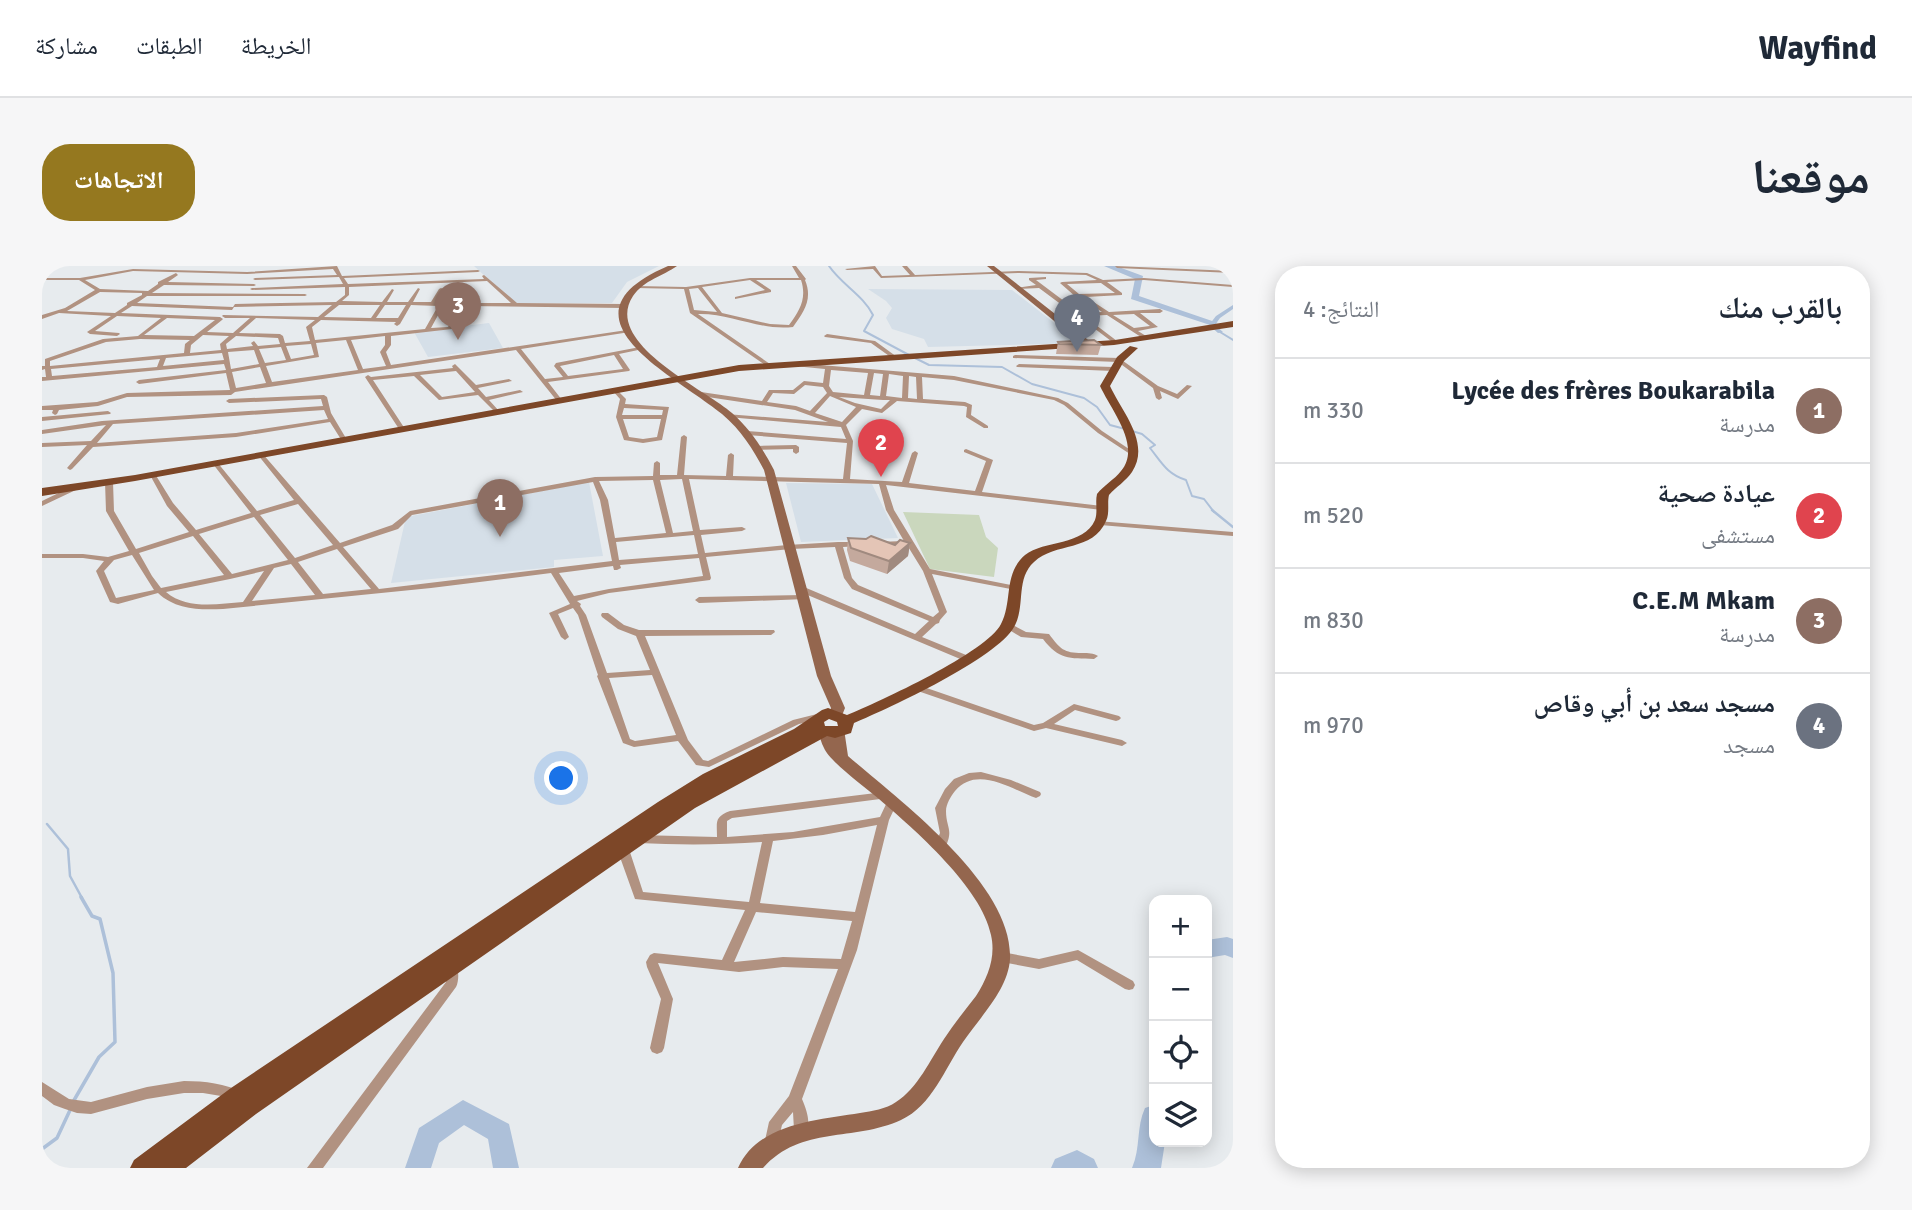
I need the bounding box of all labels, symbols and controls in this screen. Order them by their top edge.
text: Wayfind [1758,28,1877,69]
text: مشاركة [35,31,98,61]
text: الطبقات [136,31,203,61]
text: الخريطة [241,31,311,61]
button: الاتجاهات [42,144,195,221]
text: موقعنا [1752,147,1870,207]
pin: 3 [435,282,481,340]
text: بالقرب منك [1718,290,1842,327]
pin: 4 [1054,294,1100,352]
text: النتائج: 4 [1303,295,1379,324]
text: Lycée des frères Boukarabila [1451,375,1775,407]
text: 330 m [1303,396,1364,425]
text: 1 [1813,396,1825,425]
text: مدرسة [1719,410,1775,439]
pin: 2 [858,419,904,477]
text: عيادة صحية [1657,478,1775,510]
pin: 1 [477,479,523,537]
text: 520 m [1303,501,1364,530]
text: 2 [1813,501,1825,530]
text: مستشفى [1701,521,1775,550]
text: C.E.M Mkam [1632,585,1775,617]
text: 830 m [1303,606,1364,635]
text: 3 [1813,606,1825,635]
text: مدرسة [1719,620,1775,649]
text: مسجد سعد بن أبي وقاص [1533,688,1775,720]
text: 970 m [1303,711,1364,740]
text: 4 [1813,711,1825,740]
text: مسجد [1723,731,1775,760]
your location [544,761,578,795]
map controls [1149,895,1212,1147]
button: + [1149,895,1212,958]
button: − [1149,958,1212,1021]
button: locate [1149,1021,1212,1084]
button: layers [1149,1084,1212,1147]

